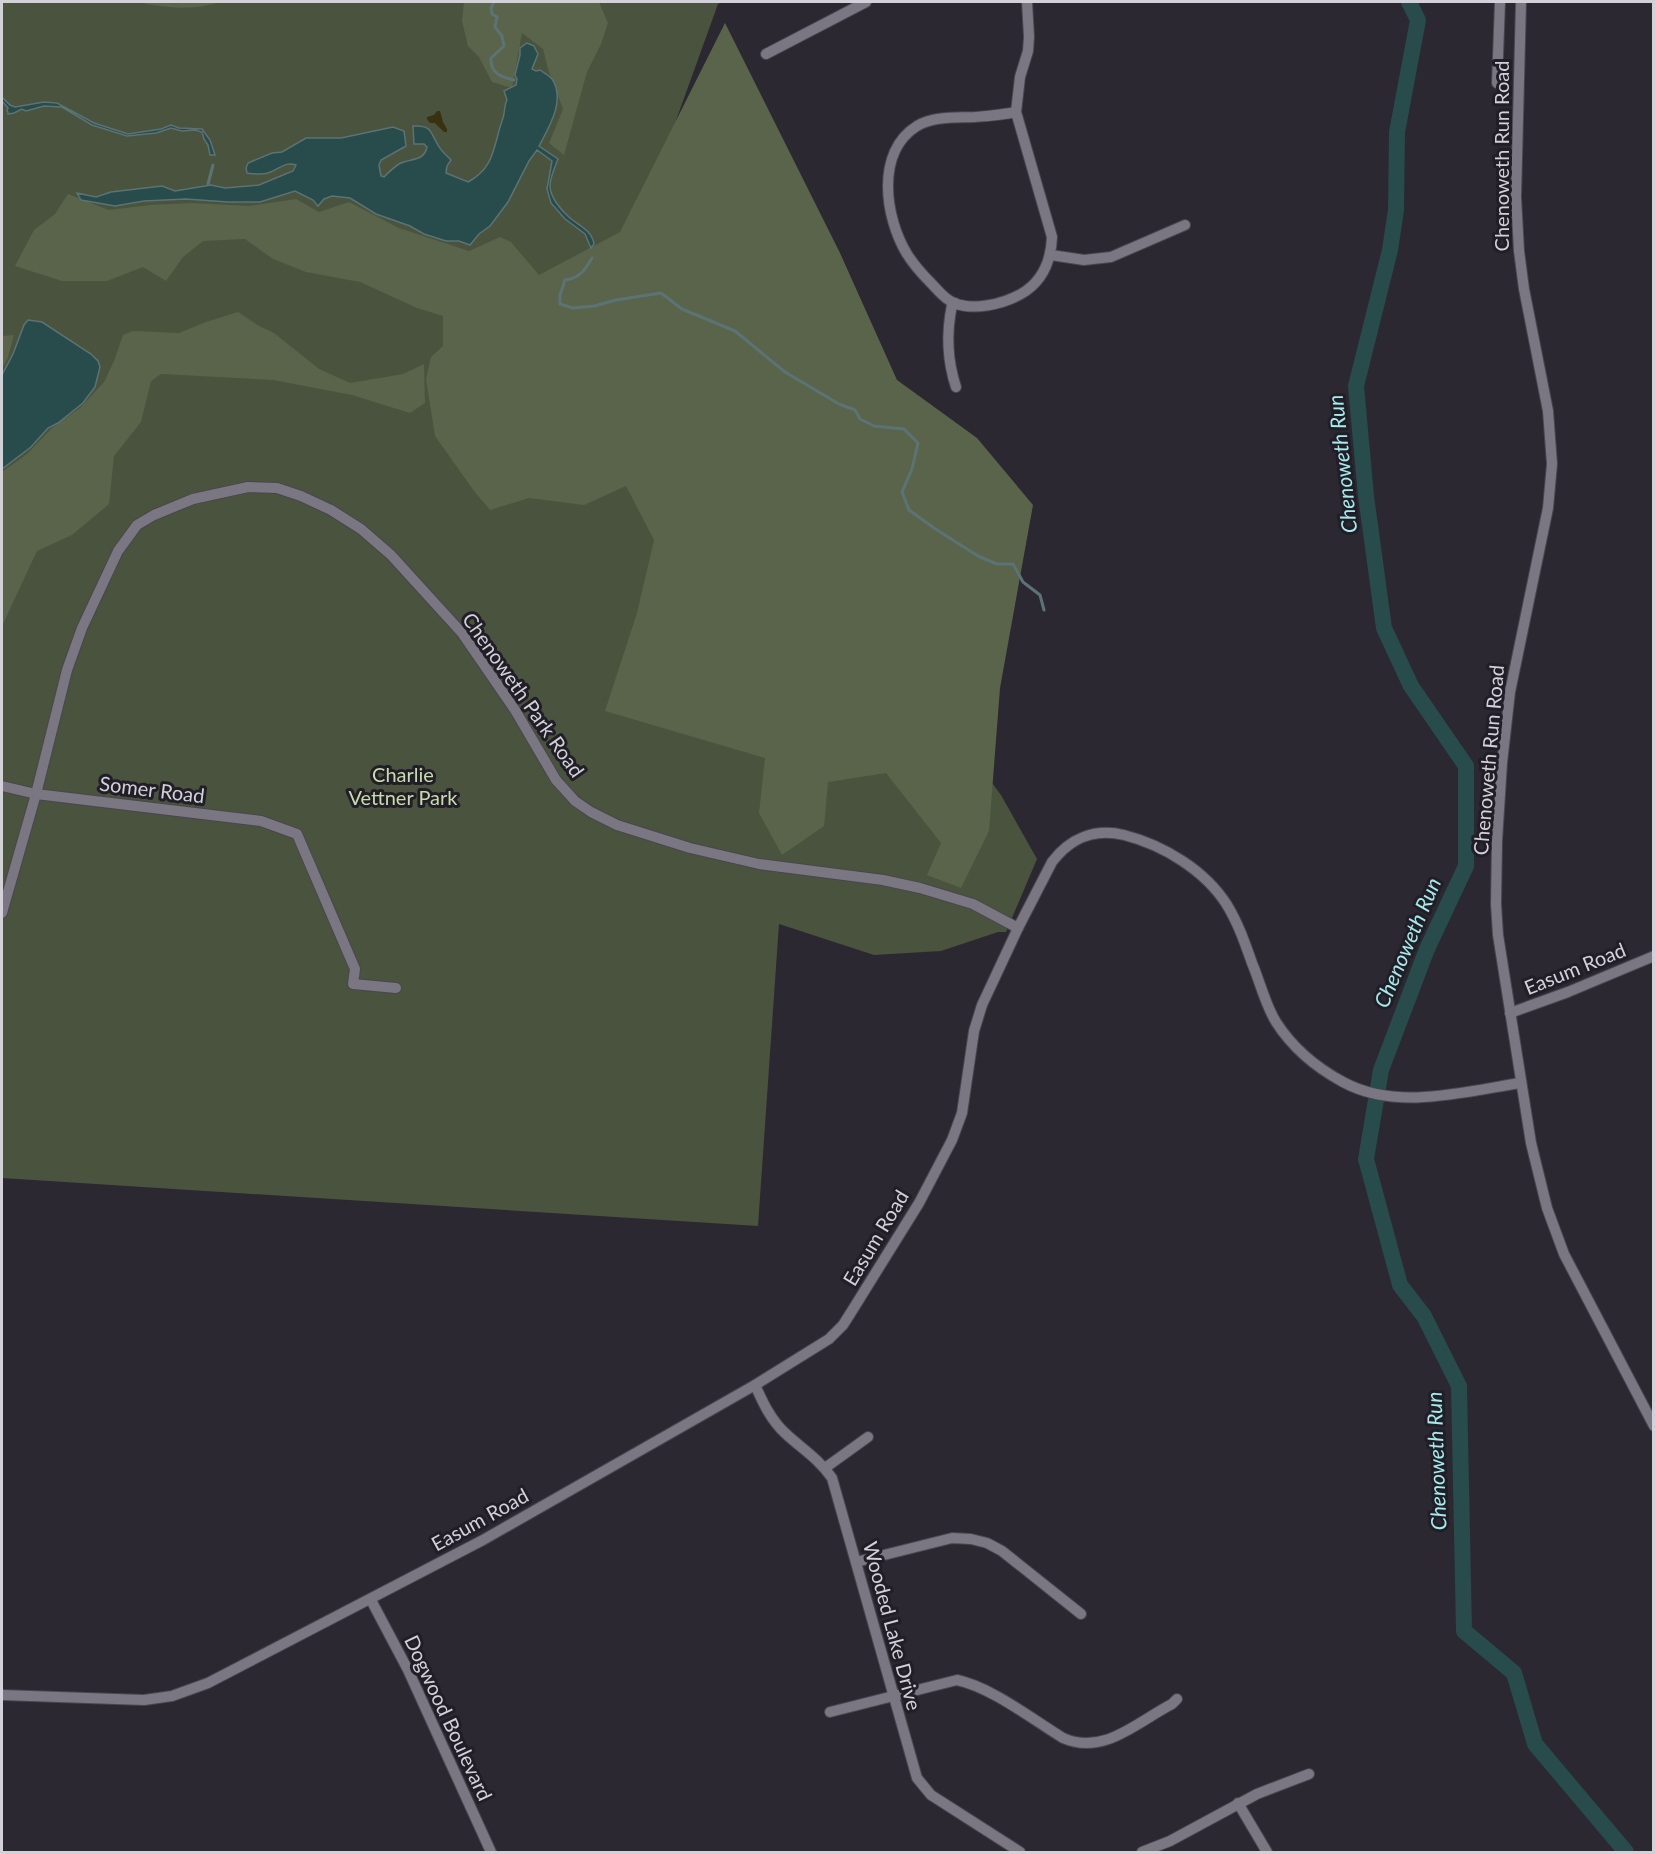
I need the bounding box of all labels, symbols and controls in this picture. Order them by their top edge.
street label: Chenoweth Run Road [1489,61,1513,251]
water label: Chenoweth Run [1322,394,1361,534]
street label: Chenoweth Park Road [458,607,590,781]
street label: Chenoweth Run Road [1468,664,1508,856]
park label: Charlie Vettner Park [349,762,458,809]
street label: Somer Road [98,771,206,807]
water label: Chenoweth Run [1368,874,1445,1011]
street label: Easum Road [1520,937,1629,999]
street label: Easum Road [837,1185,913,1290]
water label: Chenoweth Run [1421,1391,1450,1531]
street label: Easum Road [427,1483,532,1556]
street label: Wooded Lake Drive [859,1539,927,1713]
street label: Dogwood Boulevard [400,1631,498,1804]

